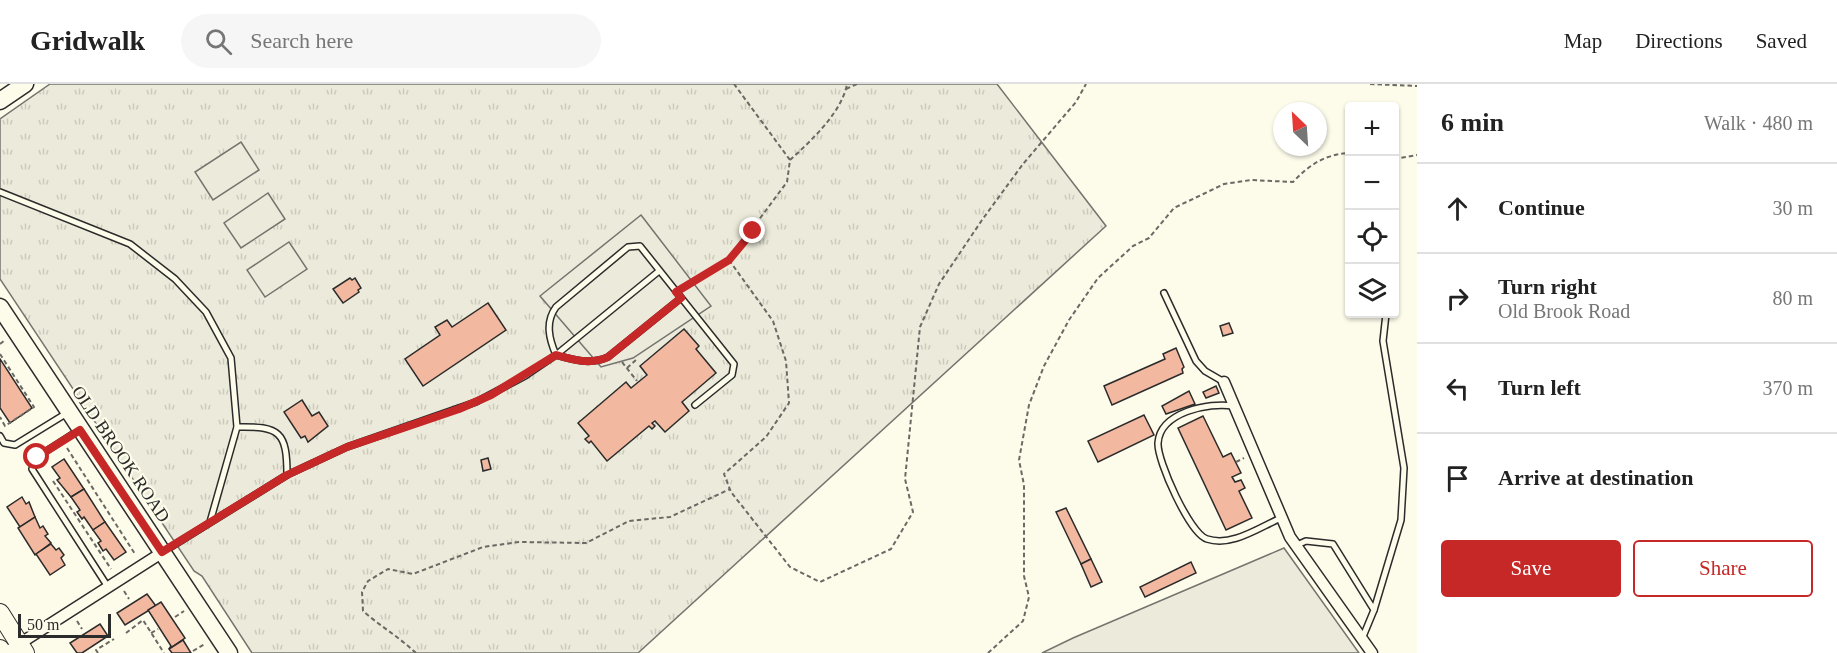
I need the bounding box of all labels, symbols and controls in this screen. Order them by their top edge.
search box [181,14,601,68]
text: Gridwalk [30,25,145,56]
icon: search [202,25,235,58]
text: Search here [250,28,353,53]
text: Map [1564,29,1602,53]
text: Directions [1635,29,1723,53]
text: Saved [1756,29,1807,53]
north arrow [1273,102,1327,156]
map controls [1345,102,1399,318]
button: + [1345,102,1399,156]
text: 6 min [1441,108,1504,137]
text: Walk · 480 m [1704,112,1813,134]
button: − [1345,156,1399,210]
icon: ahead [1441,192,1474,225]
text: Continue [1498,195,1585,220]
text: 30 m [1772,197,1813,219]
button: locate [1345,210,1399,264]
route end [739,217,765,243]
button: layers [1345,264,1399,318]
text: Turn right [1498,274,1597,299]
icon: right [1441,282,1474,315]
text: 80 m [1772,287,1813,309]
text: Old Brook Road [1498,300,1630,322]
icon: left [1441,372,1474,405]
text: Turn left [1498,375,1581,400]
text: 370 m [1762,377,1813,399]
street label: OLD BROOK ROAD [68,382,174,526]
route start [23,443,49,469]
icon: arrive [1441,462,1474,495]
text: Arrive at destination [1498,465,1694,490]
button: Save [1441,540,1621,597]
button: Share [1633,540,1813,597]
scale bar [18,611,111,638]
text: 50 m [27,616,59,633]

